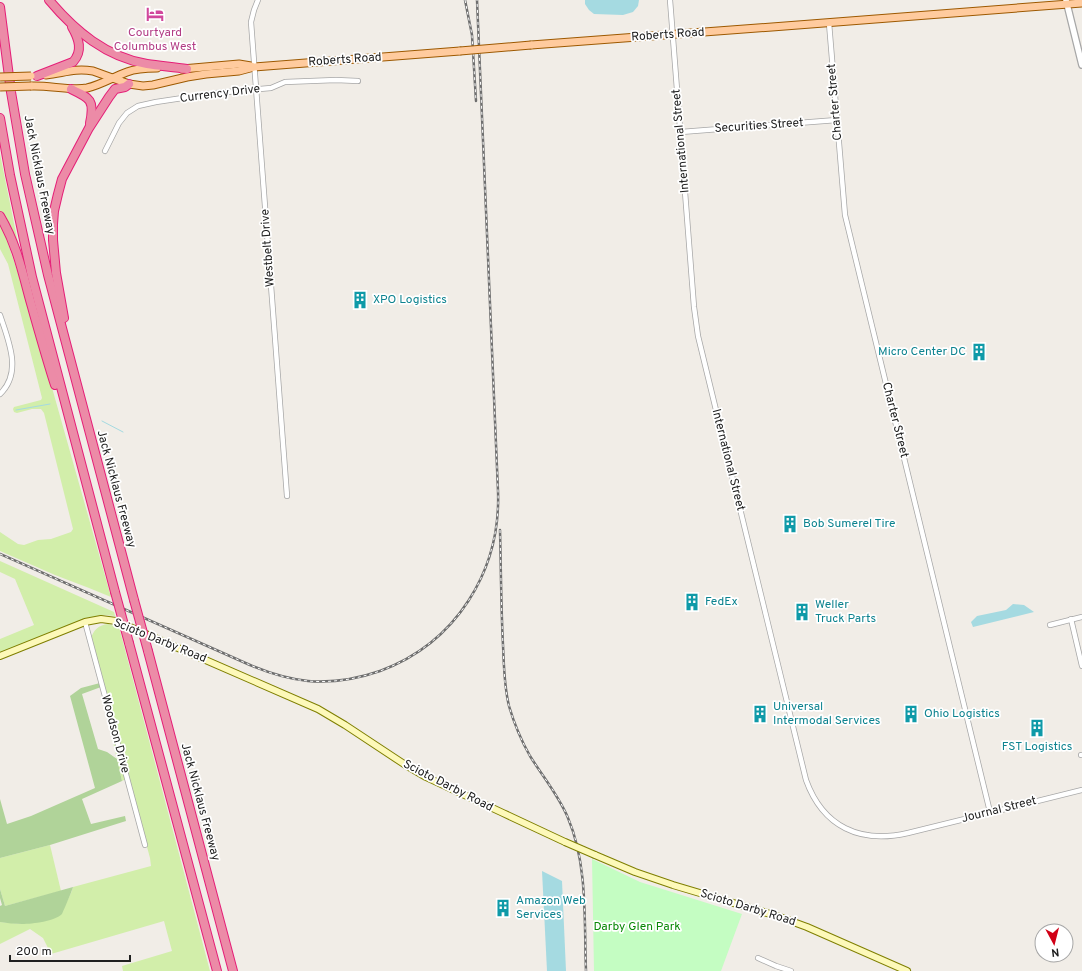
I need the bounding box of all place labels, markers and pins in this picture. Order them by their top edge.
hotel icon: Courtyard Columbus West [145,4,165,24]
place label: Courtyard Columbus West [114,25,196,55]
building icon: XPO Logistics [350,290,370,310]
place label: XPO Logistics [373,292,447,308]
building icon: Micro Center DC [969,342,989,362]
place label: Micro Center DC [878,344,966,360]
building icon: Bob Sumerel Tire [780,514,800,534]
place label: Bob Sumerel Tire [803,516,895,532]
building icon: FedEx [682,592,702,612]
place label: FedEx [705,594,738,610]
place label: Weller Truck Parts [815,597,876,627]
building icon: Weller Truck Parts [792,602,812,622]
place label: Universal Intermodal Services [773,699,880,729]
building icon: Universal Intermodal Services [750,704,770,724]
building icon: Ohio Logistics [901,704,921,724]
place label: Ohio Logistics [924,706,1000,722]
building icon: FST Logistics [1027,718,1047,738]
place label: FST Logistics [1002,739,1072,755]
place label: Amazon Web Services [516,893,586,923]
building icon: Amazon Web Services [493,898,513,918]

